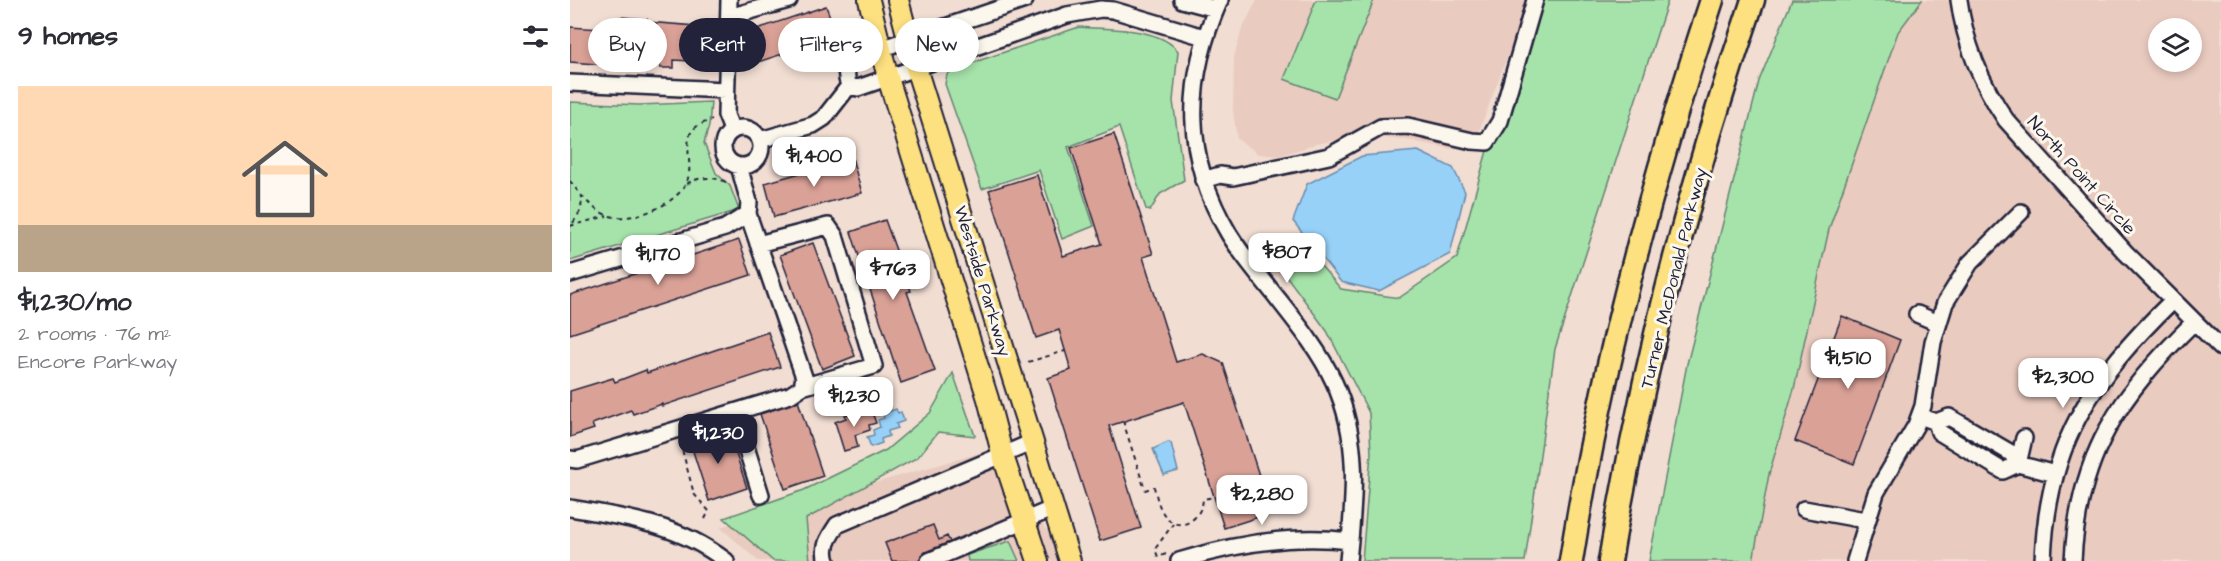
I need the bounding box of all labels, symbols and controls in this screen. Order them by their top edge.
text: 9 homes [18,18,118,54]
chip: Buy [588,18,667,72]
chip: Rent [679,18,766,72]
chip: Filters [778,18,883,72]
chip: New [895,18,979,72]
map controls [2148,18,2202,72]
button: layers [2148,18,2202,72]
icon: filters [519,20,552,53]
street label: North Point Circle [2022,111,2142,240]
icon: home [231,125,339,233]
pin: $1,400 [765,137,863,188]
text: $1,400 [786,142,842,170]
street label: Turner McDonald Parkway [1634,165,1714,391]
street label: Westside Parkway [947,203,1017,360]
pin: $807 [1251,233,1323,284]
pin: $1,170 [609,235,707,286]
text: $807 [1262,238,1312,266]
text: $1,170 [636,240,680,268]
pin: $763 [857,250,929,301]
text: $763 [870,255,916,283]
text: $1,230/mo [18,284,132,320]
text: 2 rooms · 76 m² [18,320,171,348]
pin: $1,510 [1799,339,1897,390]
text: $1,510 [1825,344,1871,372]
text: Encore Parkway [18,348,177,376]
pin: $2,300 [2014,358,2112,409]
text: $2,300 [2032,363,2094,391]
pin: $1,230 [805,377,903,428]
text: $1,230 [828,382,880,410]
pin: $1,230 [669,414,767,465]
text: $1,230 [692,419,744,447]
pin: $2,280 [1213,475,1311,526]
text: $2,280 [1230,480,1294,508]

